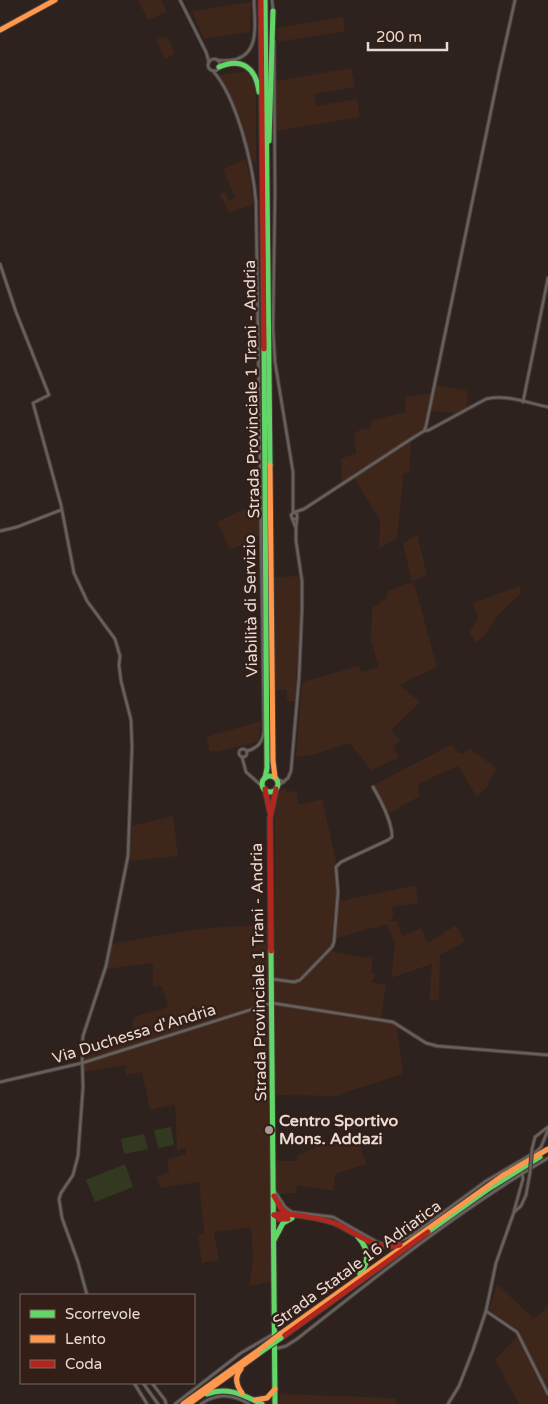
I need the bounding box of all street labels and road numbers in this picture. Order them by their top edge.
street label: Strada Provinciale 1 Trani - Andria [240,260,264,518]
street label: Viabilità di Servizio [240,535,262,677]
street label: Strada Provinciale 1 Trani - Andria [247,843,271,1101]
street label: Via Duchessa d'Andria [50,1000,218,1068]
street label: Strada Statale 16 Adriatica [269,1196,445,1332]

